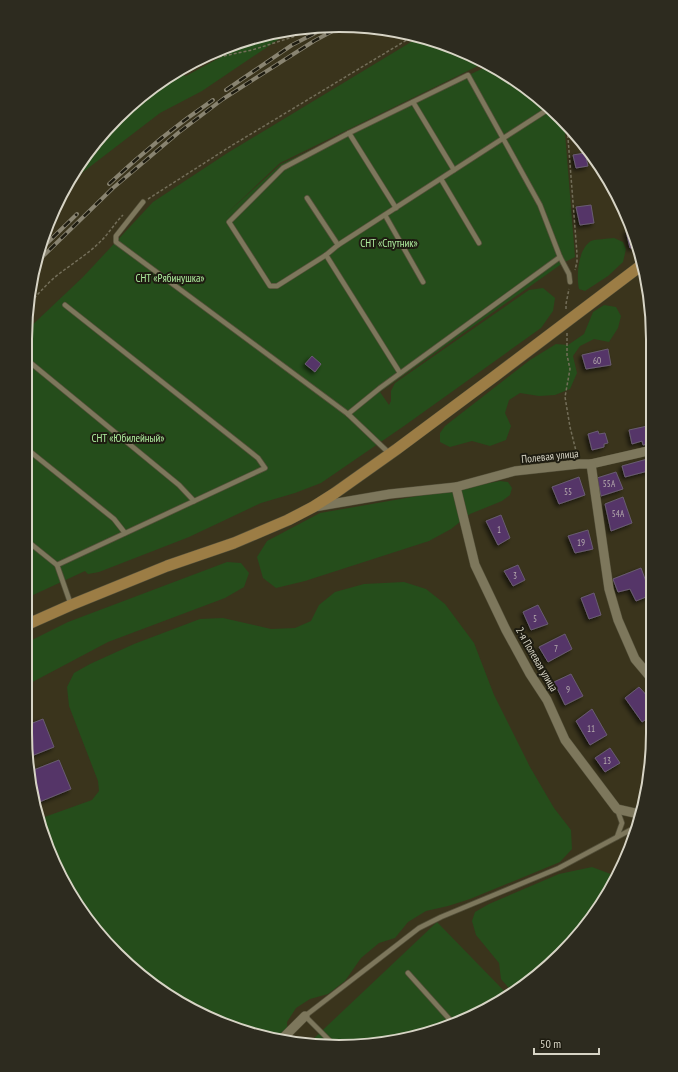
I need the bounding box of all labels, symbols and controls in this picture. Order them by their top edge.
park label: СНТ «Спутник» [360,236,418,250]
park label: СНТ «Рябинушка» [135,271,205,285]
house number: 60 [593,355,601,366]
park label: СНТ «Юбилейный» [91,431,165,445]
street label: Полевая улица [521,446,579,466]
house number: 55А [603,478,616,489]
house number: 55 [564,486,572,497]
house number: 54А [612,508,625,519]
house number: 1 [497,524,501,535]
house number: 19 [577,537,585,548]
house number: 3 [513,570,517,581]
house number: 5 [533,613,537,624]
street label: 2-я Полевая улица [513,624,561,694]
house number: 7 [554,643,558,654]
house number: 9 [566,684,570,695]
house number: 11 [587,723,595,734]
house number: 13 [603,755,611,766]
scale bar [534,1030,599,1056]
text: 50 m [540,1036,561,1051]

